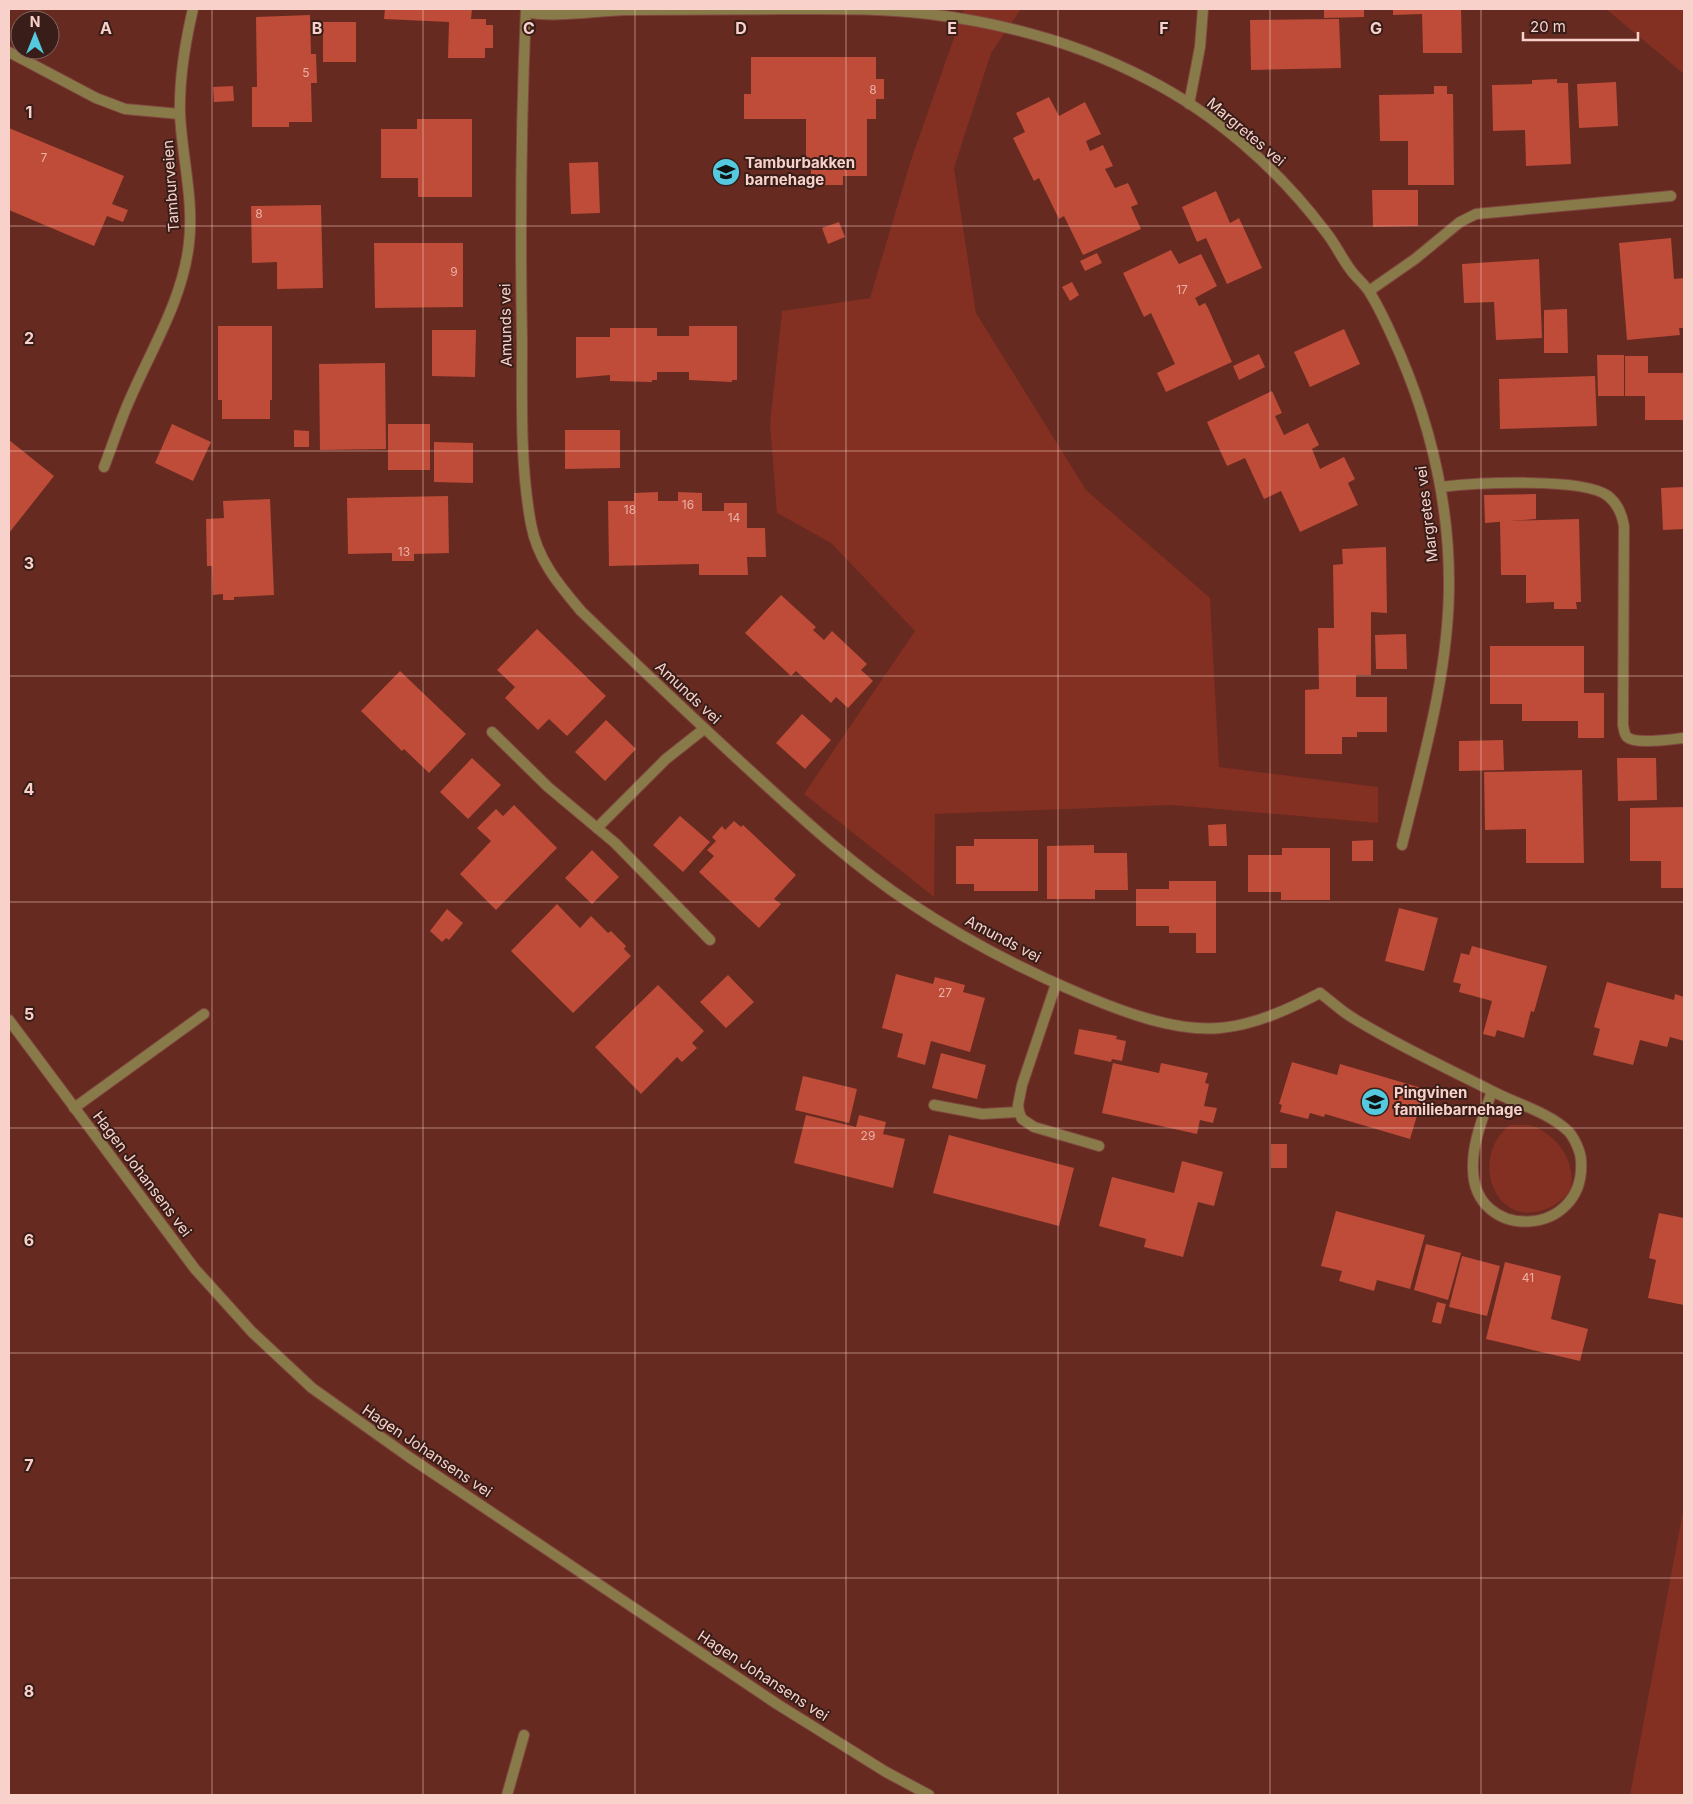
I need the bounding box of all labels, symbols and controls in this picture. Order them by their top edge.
north arrow [10,10,60,60]
scale bar [1523,10,1638,42]
text: N [30,13,40,30]
text: 20 m [1530,17,1566,36]
text: A [100,18,112,38]
text: B [312,18,322,38]
text: C [523,18,535,38]
text: D [735,18,747,38]
text: E [947,18,957,38]
text: F [1159,18,1169,38]
text: G [1370,18,1382,38]
house number: 5 [302,65,310,80]
house number: 8 [869,82,877,97]
street label: Margretes vei [1203,93,1290,170]
text: 1 [26,102,32,122]
street label: Tamburveien [158,139,183,233]
house number: 7 [41,150,48,165]
place label: Tamburbakken barnehage [745,153,855,189]
school or university icon: Tamburbakken barnehage [711,157,741,187]
house number: 8 [255,206,263,221]
house number: 9 [450,264,458,279]
house number: 17 [1176,282,1188,297]
street label: Amunds vei [495,283,516,367]
text: 2 [24,328,34,348]
street label: Margretes vei [1411,465,1442,563]
house number: 16 [682,497,694,512]
house number: 18 [624,502,636,517]
house number: 14 [728,510,741,525]
house number: 13 [398,544,410,559]
text: 3 [24,553,34,573]
street label: Amunds vei [651,657,725,728]
text: 4 [24,779,35,799]
street label: Amunds vei [962,911,1044,966]
house number: 27 [938,985,952,1000]
text: 5 [24,1004,34,1024]
place label: Pingvinen familiebarnehage [1394,1083,1523,1119]
school or university icon: Pingvinen familiebarnehage [1360,1087,1390,1117]
street label: Hagen Johansens vei [89,1107,196,1240]
house number: 29 [861,1128,875,1143]
text: 6 [24,1230,34,1250]
house number: 41 [1522,1270,1534,1285]
street label: Hagen Johansens vei [359,1400,496,1501]
text: 7 [24,1455,34,1475]
street label: Hagen Johansens vei [694,1626,832,1725]
text: 8 [24,1681,34,1701]

